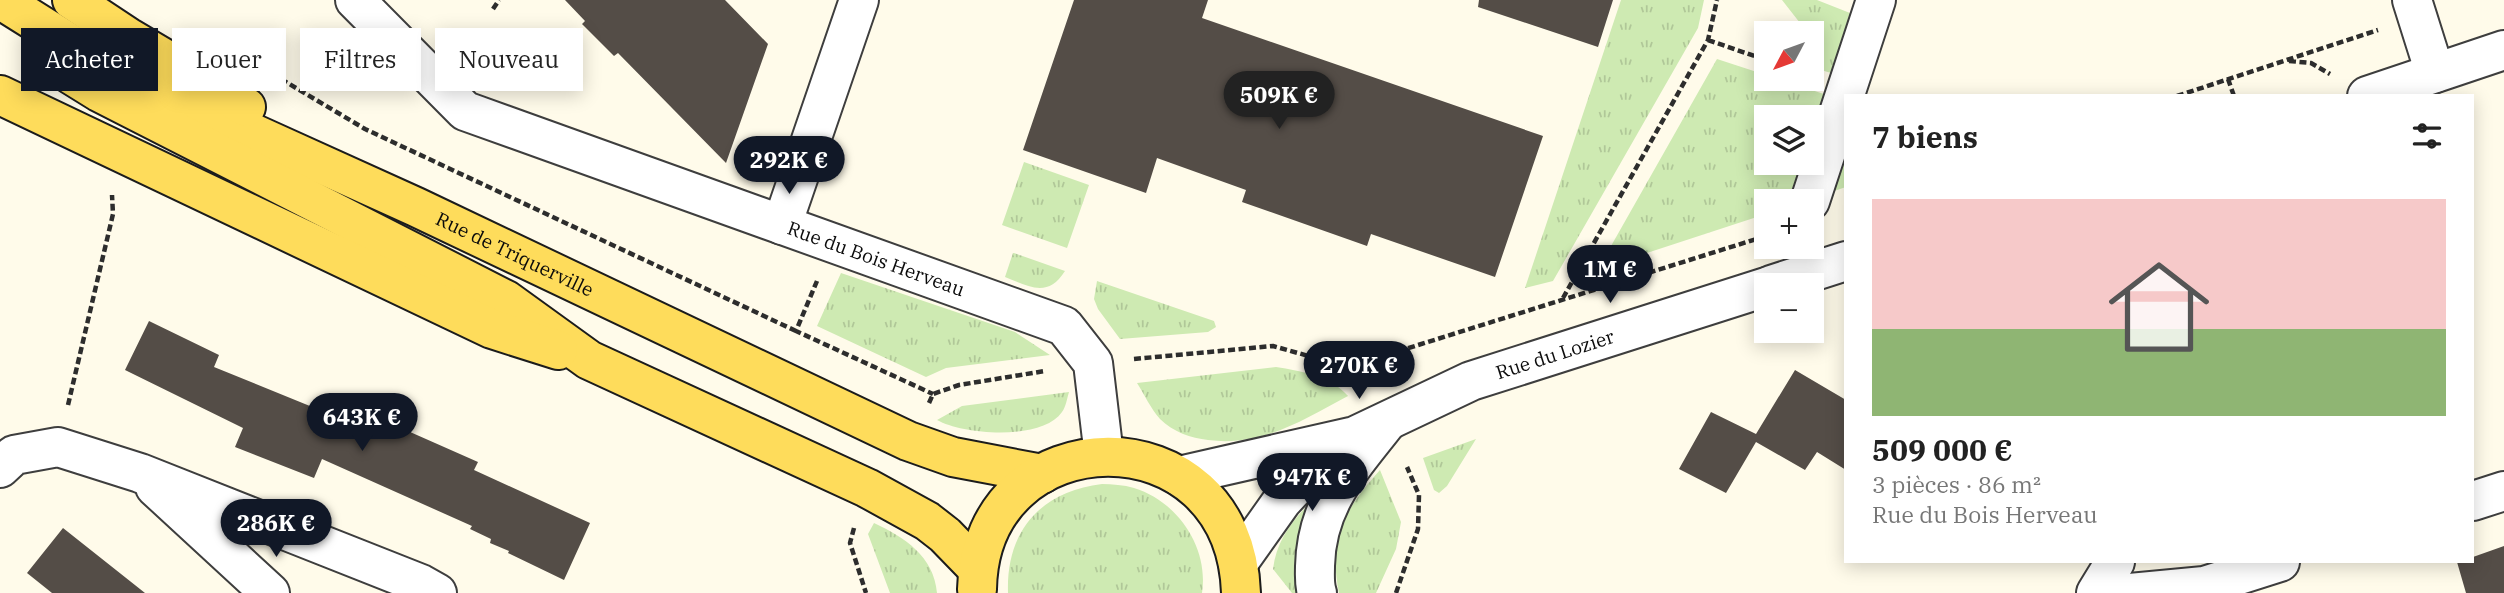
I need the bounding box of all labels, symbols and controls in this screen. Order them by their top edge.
north arrow [1754,21,1824,91]
map controls [1754,21,1824,343]
chip: Acheter [21,28,158,91]
chip: Louer [172,28,286,91]
chip: Filtres [300,28,421,91]
chip: Nouveau [435,28,583,91]
pin: 509K € [1222,72,1336,131]
text: 509K € [1240,79,1318,109]
button: layers [1754,105,1824,175]
text: 7 biens [1872,117,1978,156]
icon: filters [2408,117,2446,155]
pin: 292K € [732,136,846,196]
text: 292K € [750,144,828,174]
button: + [1754,189,1824,259]
street label: Rue de Triquerville [432,206,598,302]
street label: Rue du Bois Herveau [784,216,968,301]
icon: home [2096,244,2222,370]
pin: 1M € [1569,246,1651,305]
text: 1M € [1583,253,1637,283]
button: − [1754,273,1824,343]
street label: Rue du Lozier [1493,324,1618,384]
pin: 270K € [1302,342,1416,401]
text: 270K € [1320,349,1398,379]
pin: 643K € [305,393,419,453]
text: 643K € [323,401,401,431]
text: 509 000 € [1872,430,2013,469]
pin: 947K € [1255,454,1369,513]
text: 947K € [1273,461,1351,491]
text: 3 pièces · 86 m² [1872,469,2041,499]
text: Rue du Bois Herveau [1872,499,2098,529]
pin: 286K € [219,500,333,559]
text: 286K € [237,507,315,537]

